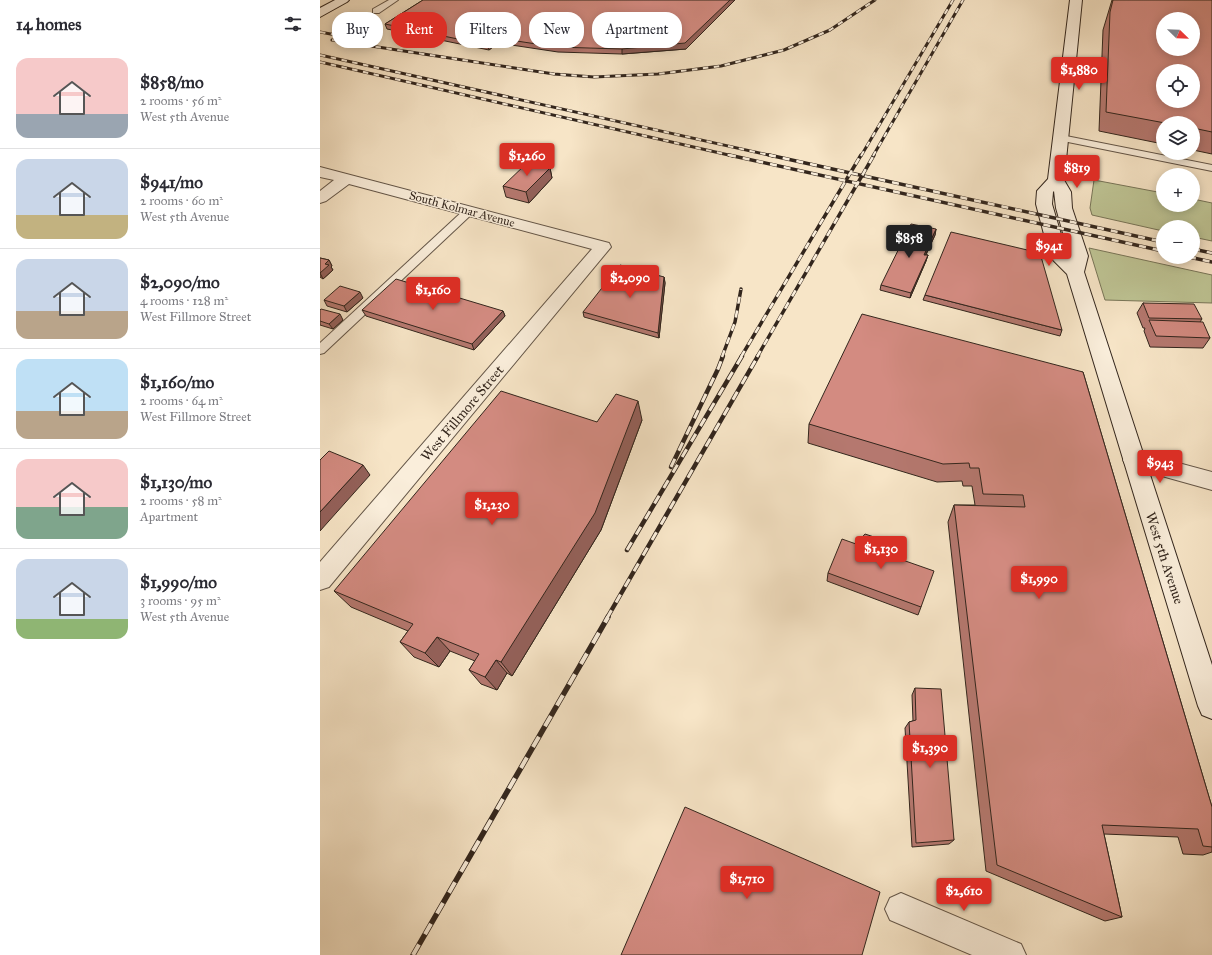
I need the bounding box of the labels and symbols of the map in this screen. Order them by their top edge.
north arrow [1156,12,1200,56]
pin: $1,880 [1046,57,1112,91]
pin: $1,260 [494,143,560,177]
pin: $819 [1053,155,1101,189]
street label: South Kolmar Avenue [408,188,516,230]
pin: $858 [885,225,933,259]
pin: $941 [1025,233,1073,267]
pin: $2,090 [597,265,663,299]
pin: $1,160 [400,277,466,311]
street label: West Fillmore Street [417,362,507,465]
pin: $943 [1136,450,1184,484]
pin: $1,230 [459,492,525,526]
street label: West 5th Avenue [1142,510,1187,607]
pin: $1,130 [848,536,914,570]
pin: $1,990 [1006,566,1072,600]
pin: $1,390 [897,735,963,769]
pin: $1,710 [714,866,780,900]
pin: $2,610 [931,878,997,912]

